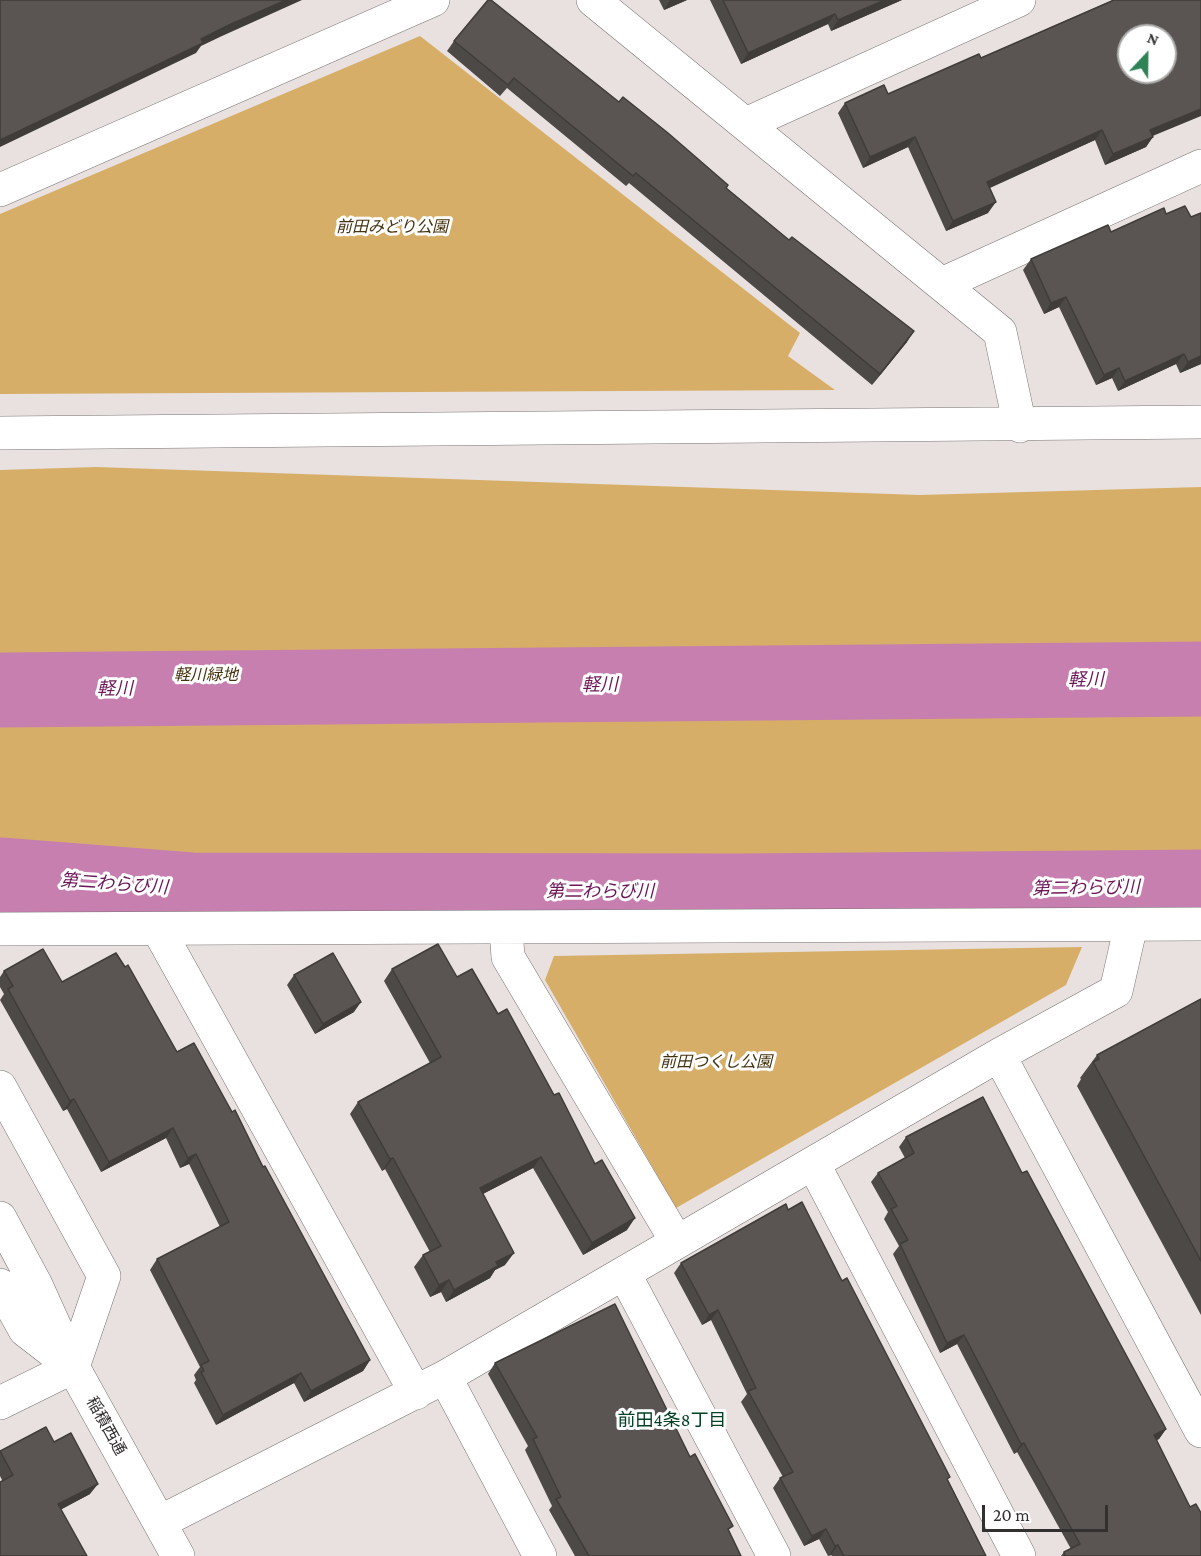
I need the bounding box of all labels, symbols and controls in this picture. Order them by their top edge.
north arrow [1117,24,1177,84]
text: N [1145,29,1161,49]
park label: 前田みどり公園 [336,217,448,237]
park label: 軽川緑地 [174,665,238,685]
water label: 軽川 [1068,669,1104,691]
water label: 軽川 [582,674,618,696]
water label: 軽川 [97,678,133,700]
water label: 第二わらび川 [59,869,169,899]
water label: 第二わらび川 [1032,876,1140,900]
water label: 第二わらび川 [546,880,654,902]
park label: 前田つくし公園 [660,1052,772,1072]
street label: 稲積西通 [82,1393,130,1459]
district label: 前田4条8丁目 [618,1409,726,1431]
scale bar [985,1493,1111,1531]
text: 20 m [993,1505,1030,1525]

